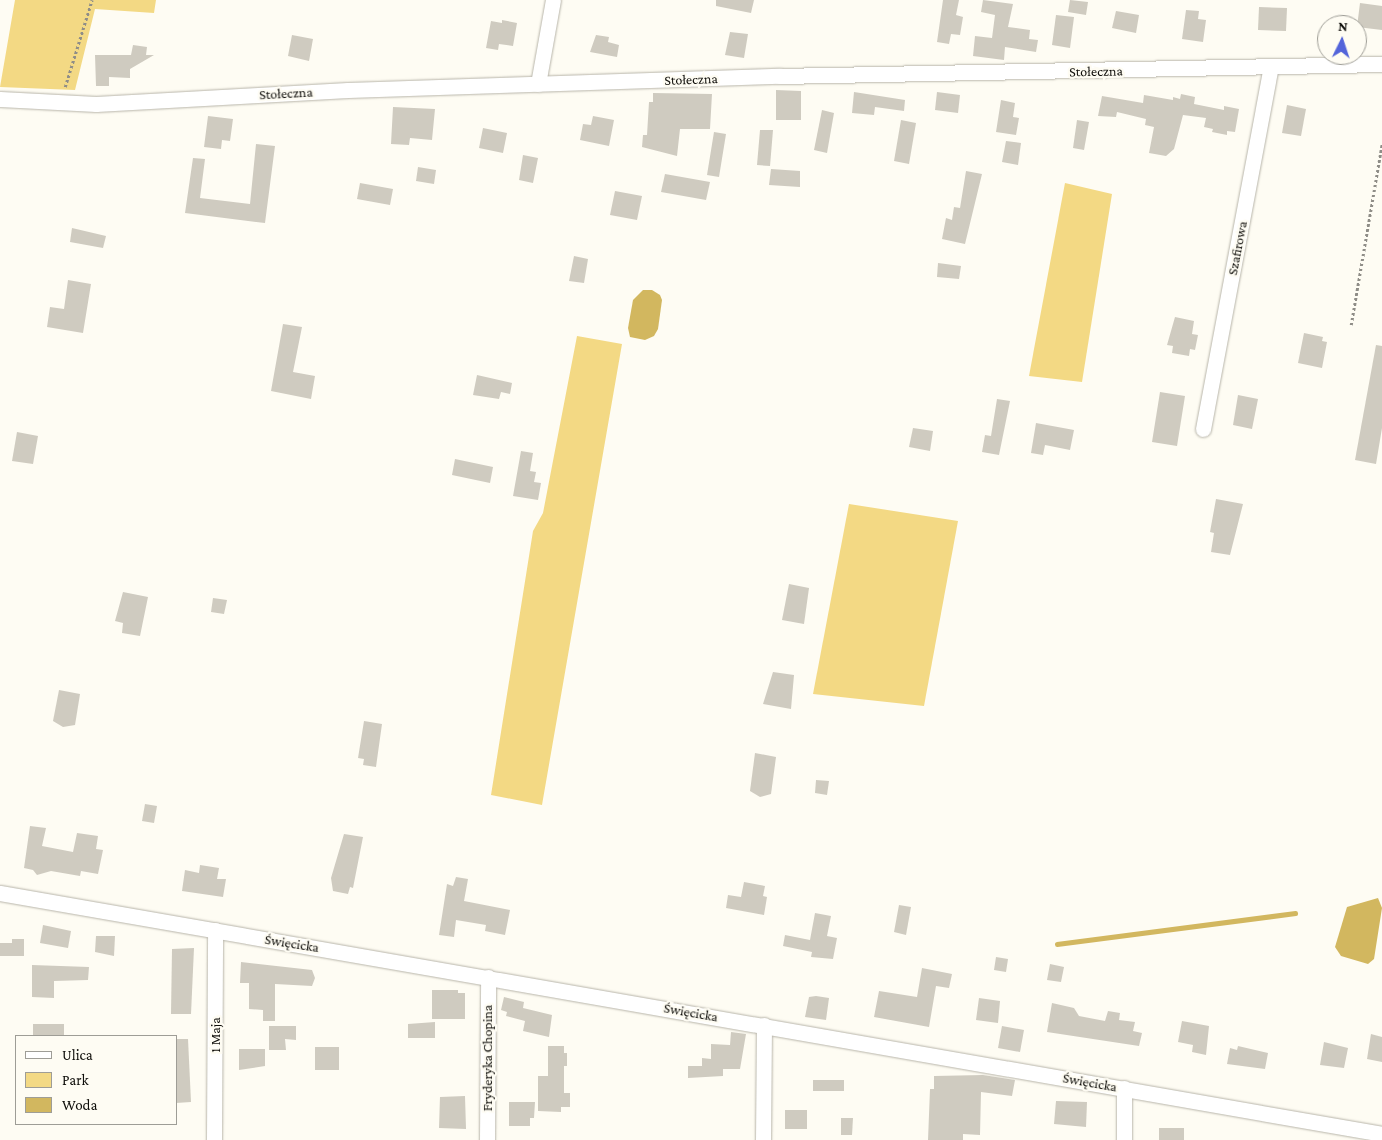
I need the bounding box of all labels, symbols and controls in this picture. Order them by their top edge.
north arrow [1317,15,1367,65]
text: N [1338,18,1348,34]
street label: Stołeczna [1069,62,1123,80]
street label: Stołeczna [664,70,718,88]
street label: Stołeczna [259,83,313,103]
street label: Szafirowa [1224,220,1250,276]
street label: Święcicka [264,930,320,956]
street label: Święcicka [663,999,719,1025]
street label: Fryderyka Chopina [479,1005,495,1111]
street label: 1 Maja [207,1017,223,1053]
legend [15,1035,178,1125]
text: Ulica [62,1047,93,1063]
street label: Święcicka [1062,1069,1118,1095]
text: Park [62,1072,89,1088]
text: Woda [62,1097,97,1113]

